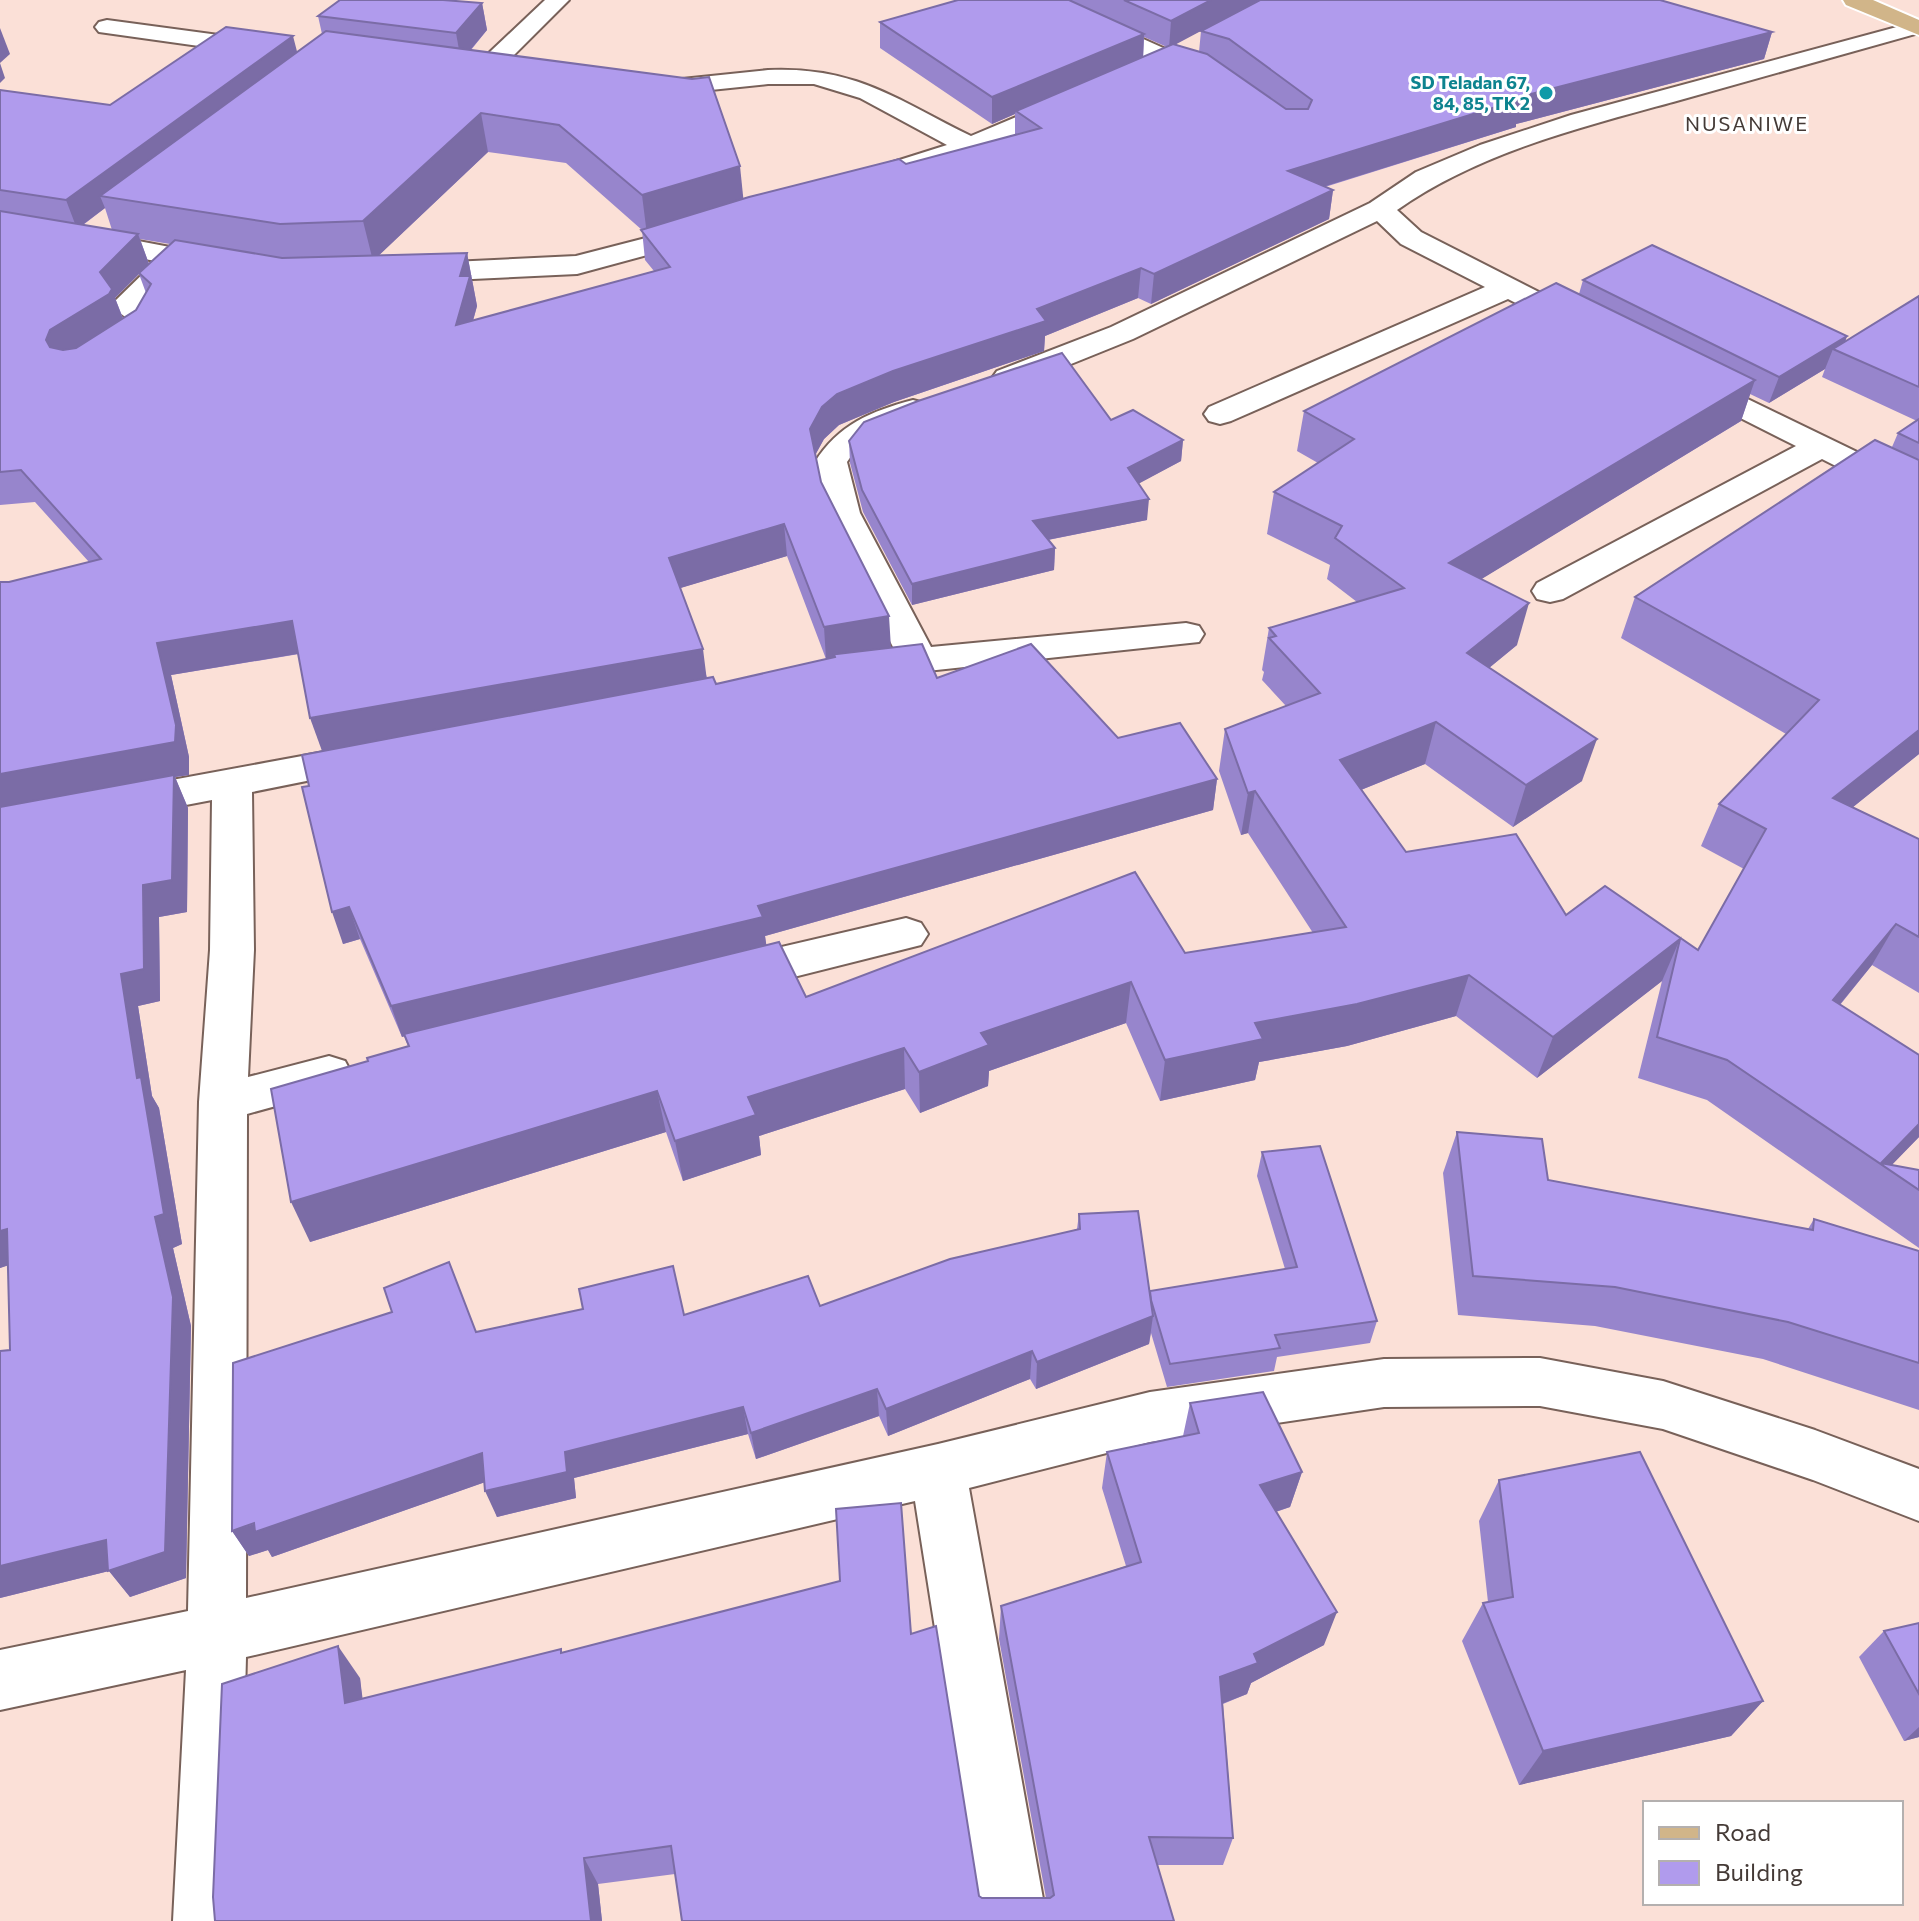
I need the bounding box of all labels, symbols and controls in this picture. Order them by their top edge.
place label: SD Teladan 67, 84, 85, TK 2 [1411,71,1530,114]
marker: SD Teladan 67, 84, 85, TK 2 [1537,84,1555,102]
district label: NUSANIWE [1685,111,1809,135]
legend [1643,1801,1903,1905]
text: Road [1715,1817,1771,1846]
text: Building [1715,1857,1803,1886]

